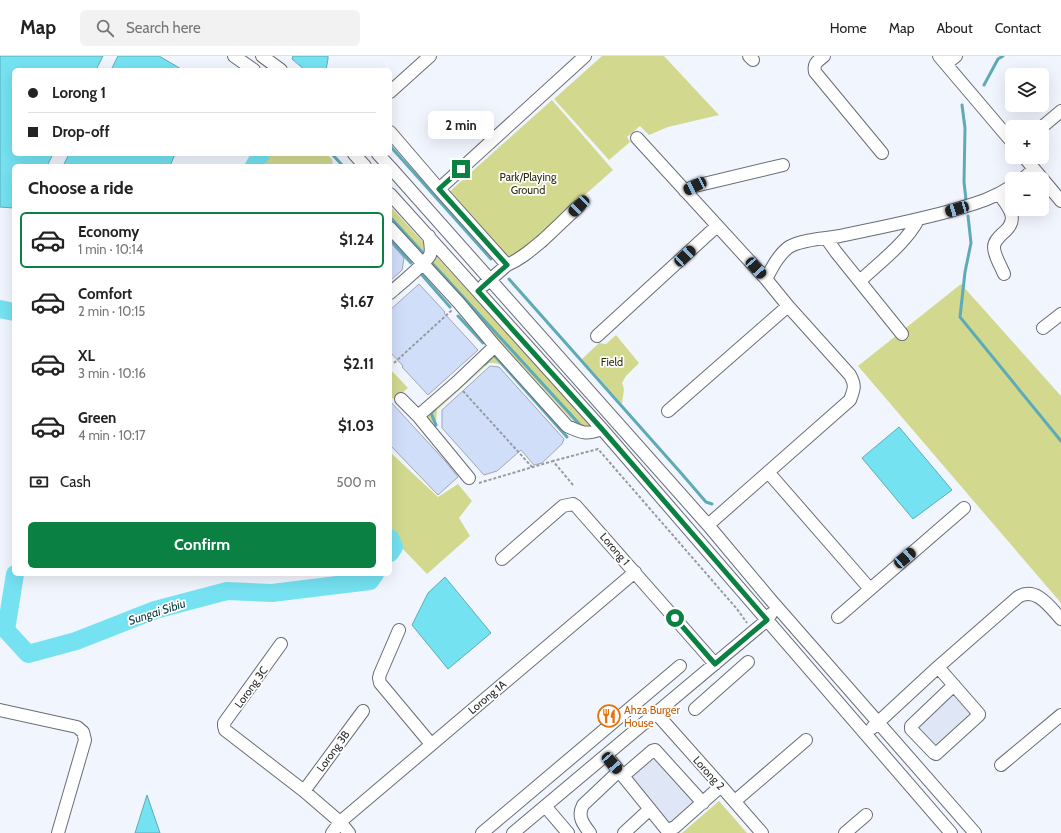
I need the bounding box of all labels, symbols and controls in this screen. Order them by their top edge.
search box [80,10,360,46]
text: Map [20,16,56,39]
icon: search [94,17,116,39]
text: Search here [126,19,201,37]
text: Home [830,19,867,37]
text: Map [889,19,914,37]
text: About [936,19,973,37]
text: Contact [995,19,1041,37]
map controls [1005,68,1049,216]
button: layers [1005,68,1049,112]
text: Lorong 1 [52,84,106,102]
callout: 2 min [428,111,494,139]
text: 2 min [445,117,477,133]
button: + [1005,120,1049,164]
text: Drop-off [52,123,110,141]
route end [452,160,470,178]
park label: Park/Playing Ground [500,170,557,197]
button: − [1005,172,1049,216]
car [682,175,708,197]
text: Choose a ride [28,177,133,199]
car [566,193,592,219]
car [944,200,970,218]
icon: car [30,222,66,258]
text: Economy [78,223,139,241]
text: $1.24 [339,231,374,249]
text: 1 min · 10:14 [78,241,143,257]
car [672,243,698,269]
car [744,255,768,281]
icon: car [30,284,66,320]
text: Comfort [78,285,132,303]
text: $1.67 [340,293,374,311]
text: 2 min · 10:15 [78,303,145,319]
icon: car [30,346,66,382]
text: XL [78,347,95,365]
text: $2.11 [343,355,374,373]
park label: Field [601,355,623,369]
text: 3 min · 10:16 [78,365,146,381]
icon: car [30,408,66,444]
text: Green [78,409,116,427]
text: $1.03 [338,417,374,435]
text: 4 min · 10:17 [78,427,146,443]
icon: cash [28,471,50,493]
text: Cash [60,473,91,491]
text: 500 m [336,474,376,490]
button: Confirm [28,522,376,568]
street label: Lorong 1 [597,530,633,568]
car [892,546,918,570]
water label: Sungai Sibiu [126,595,187,628]
route start [666,609,684,627]
street label: Lorong 3C [231,663,271,710]
street label: Lorong 1A [465,677,509,717]
restaurant icon: Ahza Burger House [596,703,622,729]
place label: Ahza Burger House [624,703,680,730]
street label: Lorong 3B [313,727,353,774]
car [600,750,624,776]
street label: Lorong 2 [690,753,728,793]

